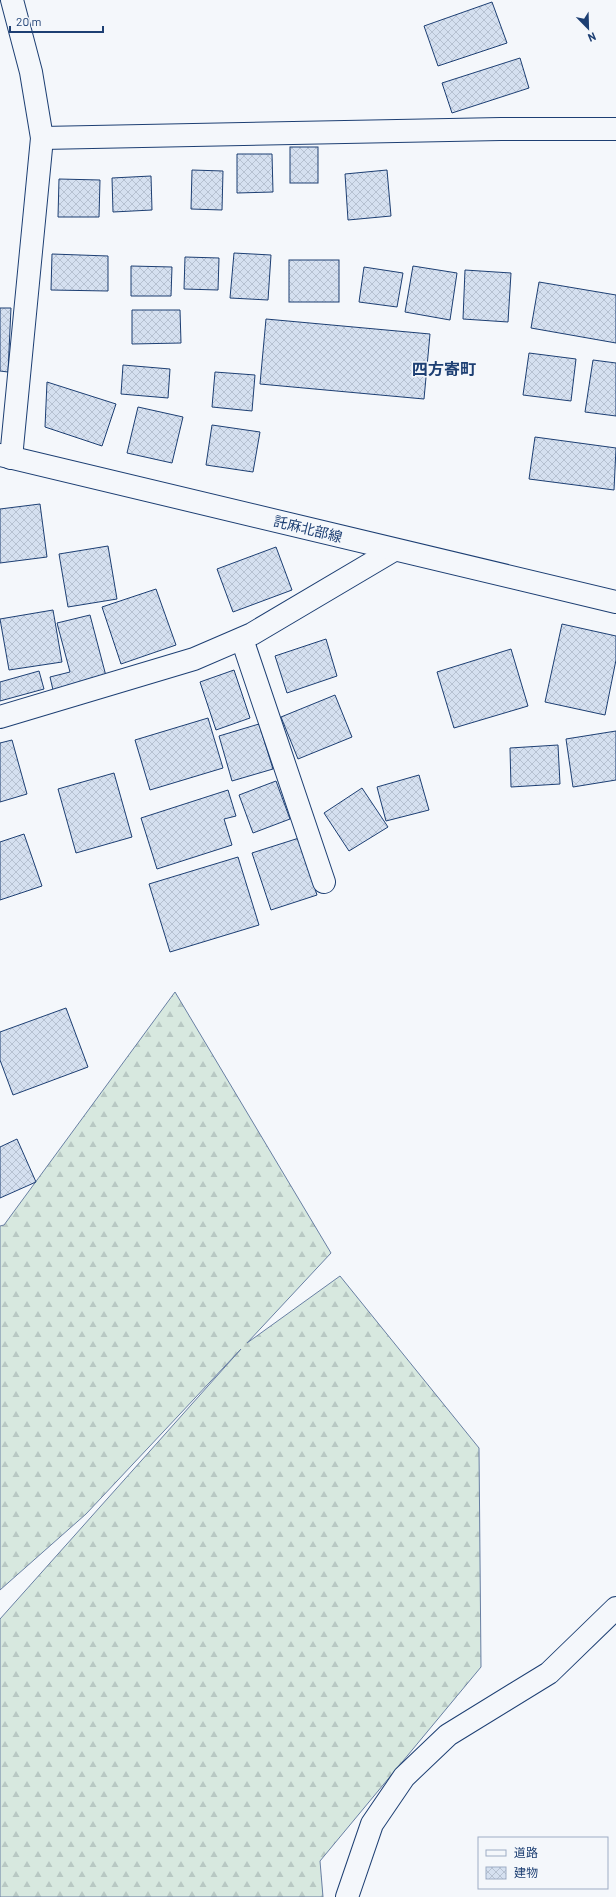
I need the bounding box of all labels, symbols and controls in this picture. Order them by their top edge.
scale bar [10,8,103,34]
north arrow [568,8,608,48]
text: 20 m [16,14,42,28]
text: N [586,30,598,45]
district label: 四方寄町 [412,359,476,378]
street label: 託麻北部線 [272,512,344,545]
legend [478,1837,608,1889]
text: 道路 [514,1845,538,1859]
text: 建物 [514,1865,538,1879]

